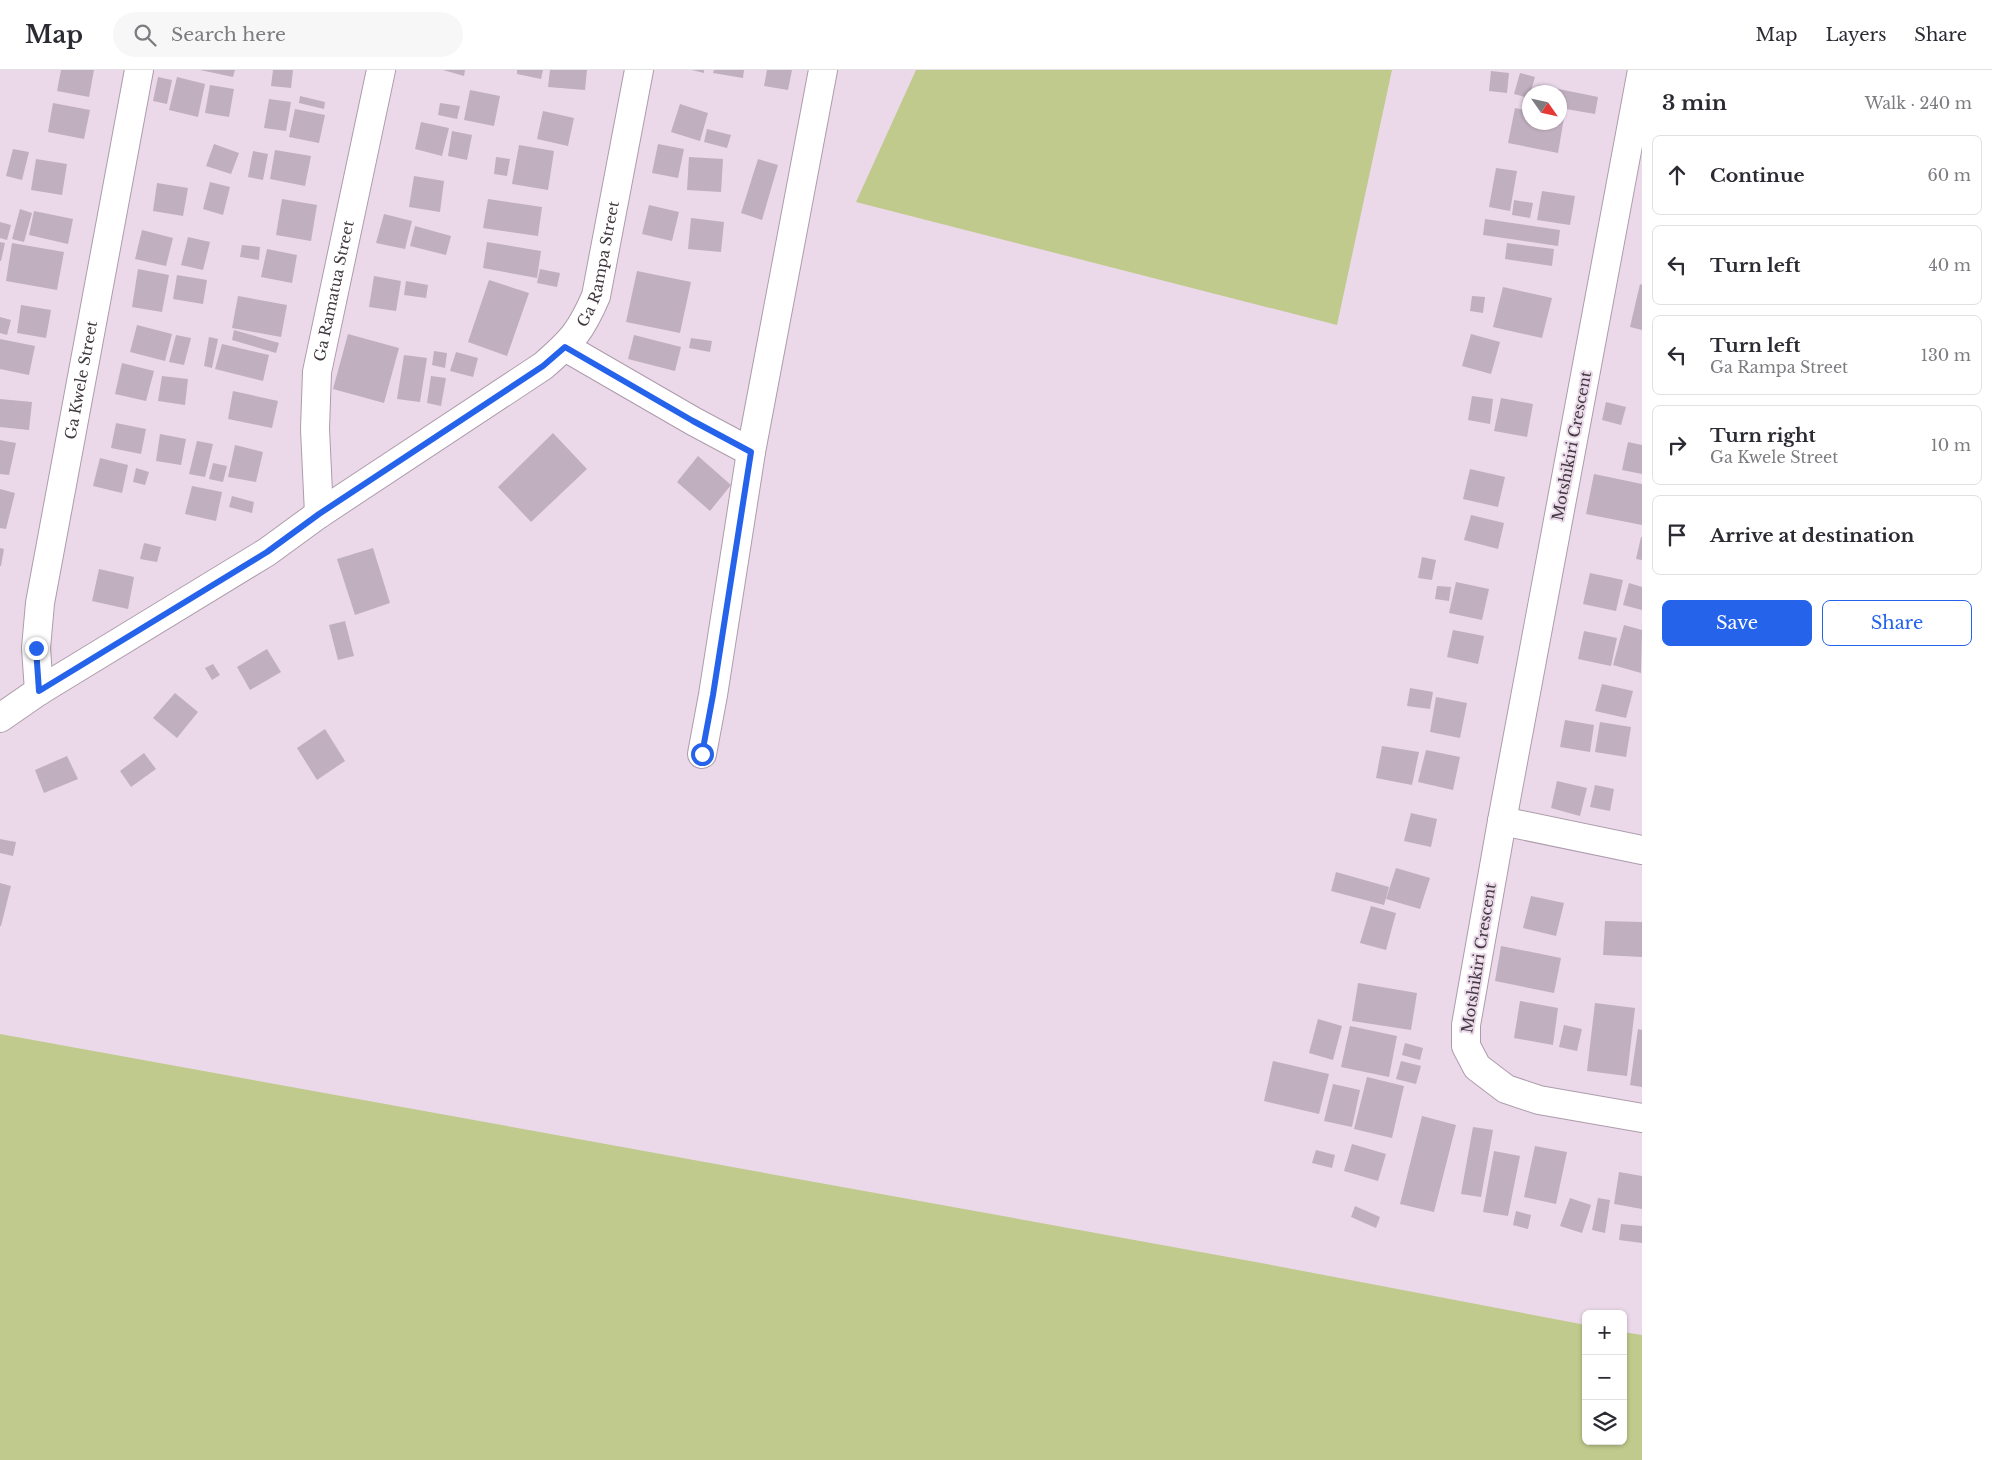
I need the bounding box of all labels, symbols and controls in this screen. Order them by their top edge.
search box [113,12,463,57]
text: Map [25,20,83,49]
icon: search [131,21,159,49]
text: Search here [171,23,286,46]
text: Map [1756,24,1797,46]
text: Layers [1825,24,1886,46]
text: Share [1914,24,1967,46]
north arrow [1522,85,1567,130]
text: 3 min [1662,90,1727,116]
text: Walk · 240 m [1865,93,1972,113]
icon: ahead [1663,161,1691,189]
text: Continue [1710,164,1805,187]
text: 60 m [1928,165,1971,185]
street label: Ga Rampa Street [573,199,623,330]
street label: Ga Ramatua Street [310,218,358,363]
icon: left [1663,251,1691,279]
text: Turn left [1710,254,1801,277]
text: 40 m [1928,255,1971,275]
street label: Ga Kwele Street [61,319,101,441]
text: Turn left [1710,334,1801,357]
icon: left [1663,341,1691,369]
text: 130 m [1921,345,1971,365]
text: Ga Rampa Street [1710,357,1848,377]
street label: Motshikiri Crescent [1548,369,1595,522]
text: Turn right [1710,424,1816,447]
icon: right [1663,431,1691,459]
text: 10 m [1931,435,1971,455]
text: Ga Kwele Street [1710,447,1838,467]
icon: arrive [1663,521,1691,549]
text: Arrive at destination [1710,524,1914,547]
button: Save [1662,600,1812,646]
button: Share [1822,600,1972,646]
route end [25,637,48,660]
route start [691,743,714,766]
street label: Motshikiri Crescent [1457,881,1500,1034]
map controls [1582,1310,1627,1445]
button: + [1582,1310,1627,1355]
button: − [1582,1355,1627,1400]
button: layers [1582,1400,1627,1445]

